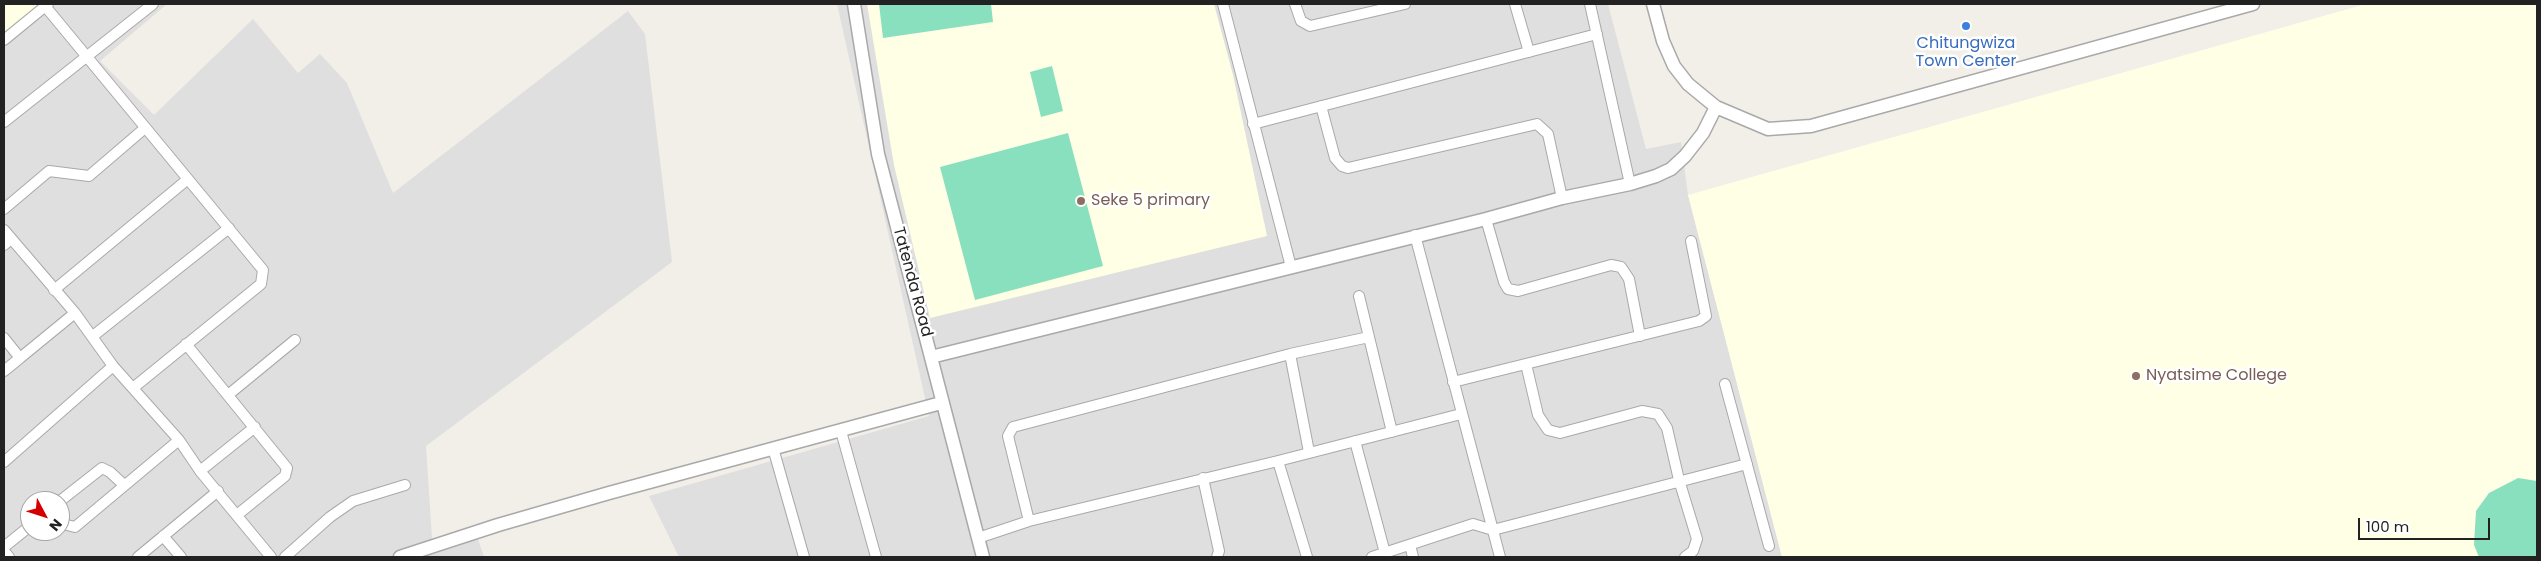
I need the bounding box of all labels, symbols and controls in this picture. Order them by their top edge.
marker: Chitungwiza Town Center [1960,20,1972,32]
place label: Chitungwiza Town Center [1916,34,2016,72]
place label: Seke 5 primary [1091,191,1210,211]
marker: Seke 5 primary [1075,195,1087,207]
street label: Tatenda Road [888,225,936,339]
place label: Nyatsime College [2146,366,2287,386]
marker: Nyatsime College [2130,370,2142,382]
north arrow [20,491,70,541]
scale bar [2361,508,2494,540]
text: N [45,515,67,535]
text: 100 m [2366,516,2409,537]

